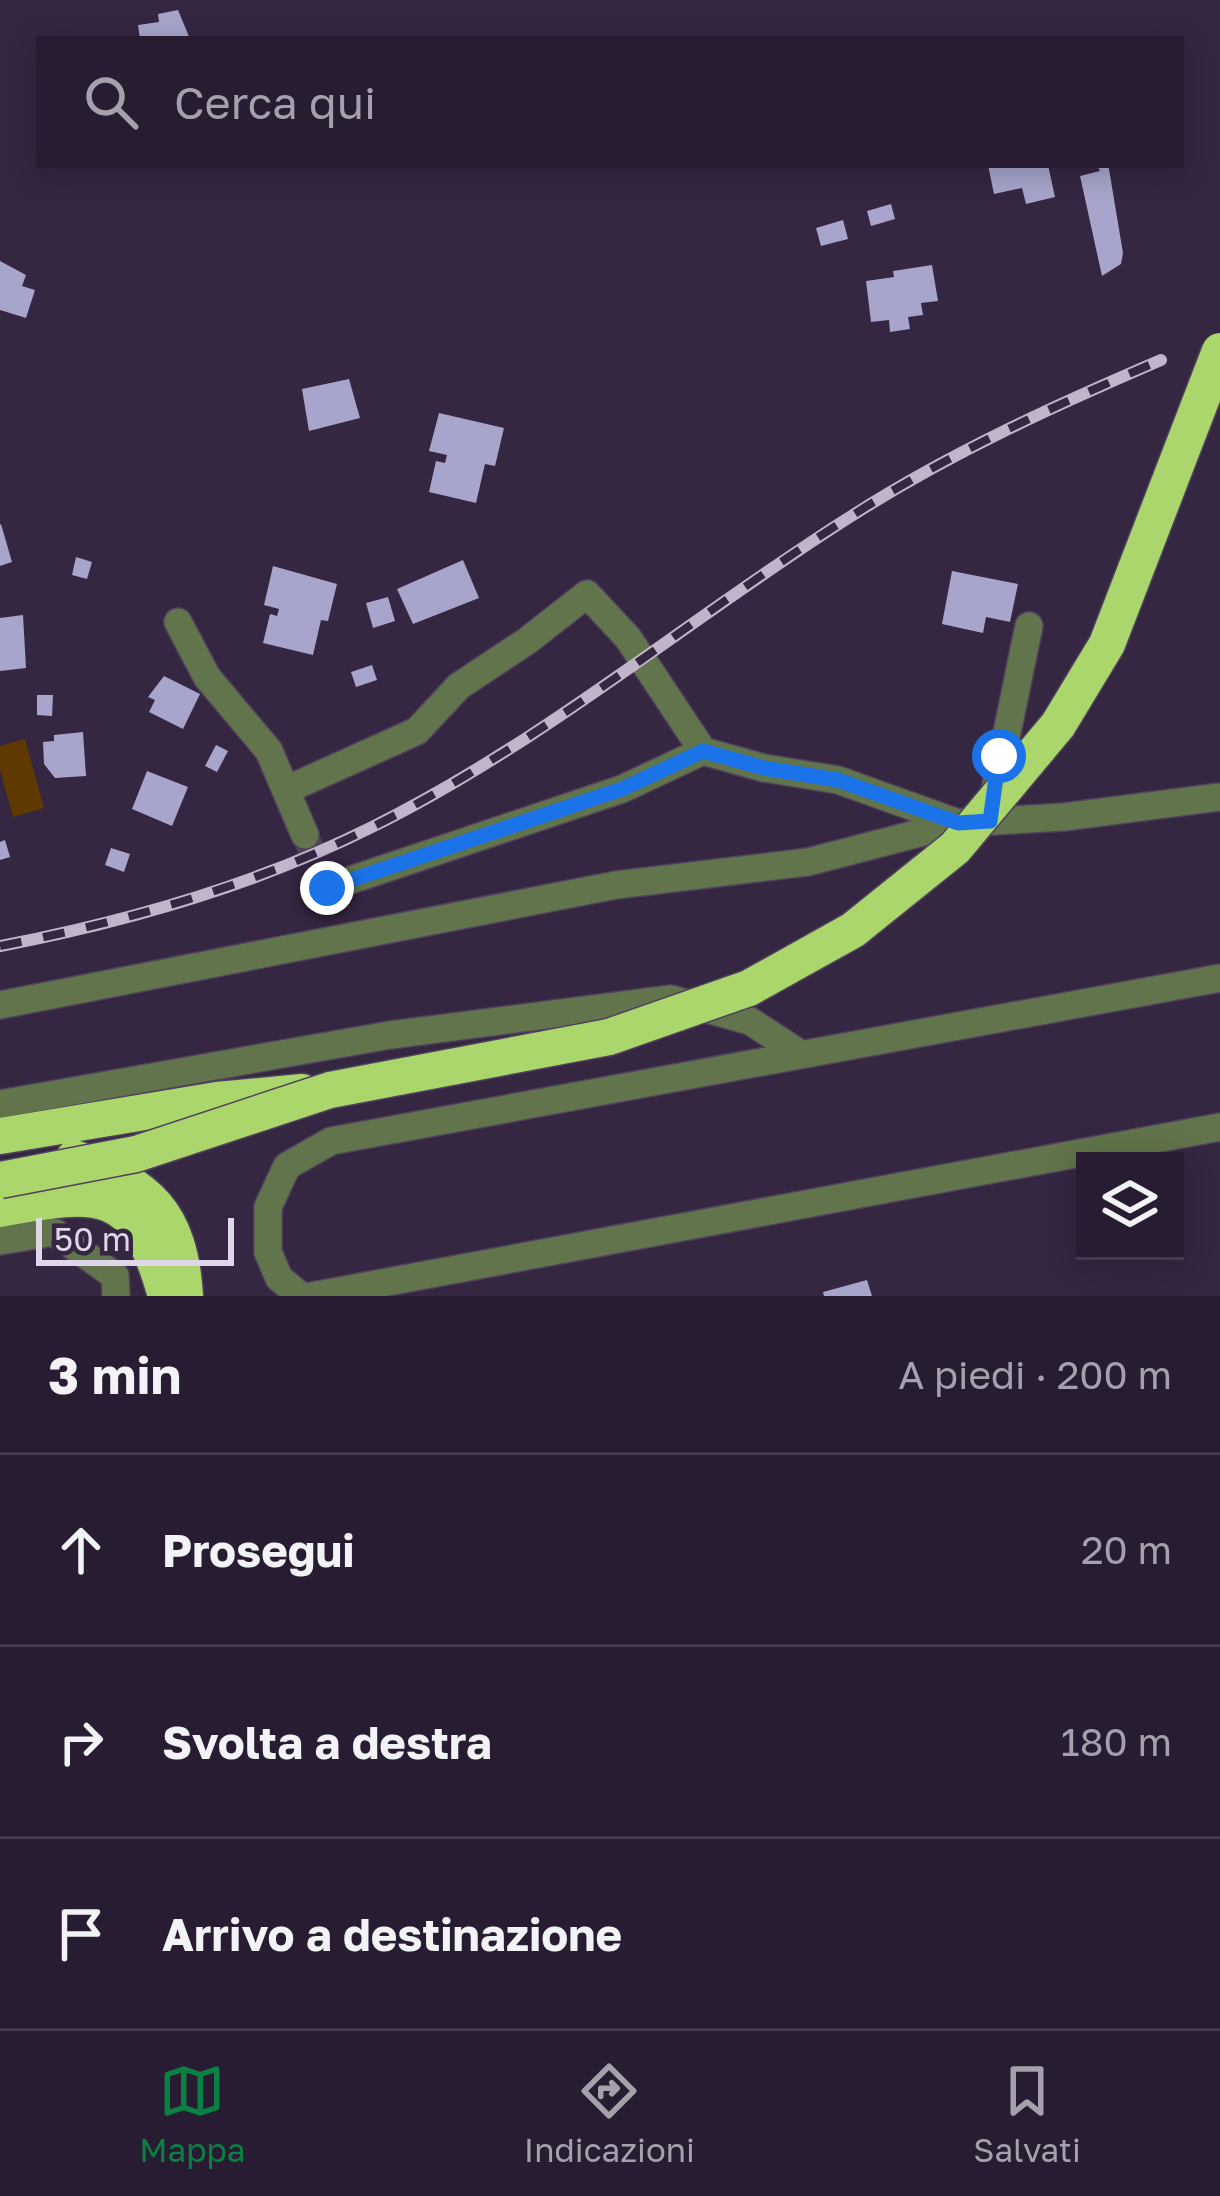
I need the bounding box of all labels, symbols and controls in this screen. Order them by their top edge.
search box [36,36,1184,168]
icon: search [78,69,144,135]
text: Cerca qui [174,75,376,129]
route start [972,729,1026,783]
route end [300,861,354,915]
map controls [1076,1152,1184,1260]
button: layers [1076,1152,1184,1260]
scale bar [36,1212,234,1265]
text: 50 m [54,1219,131,1258]
text: 3 min [48,1344,181,1405]
text: A piedi · 200 m [898,1351,1172,1398]
icon: ahead [48,1517,114,1583]
text: Prosegui [162,1523,355,1577]
text: 20 m [1081,1526,1172,1573]
icon: right [48,1709,114,1775]
text: Svolta a destra [162,1715,492,1769]
text: 180 m [1061,1718,1172,1765]
icon: arrive [48,1901,114,1967]
text: Arrivo a destinazione [162,1907,622,1961]
tab: Mappa [139,2058,245,2169]
tab: Indicazioni [524,2058,695,2169]
tab: Salvati [973,2058,1081,2169]

